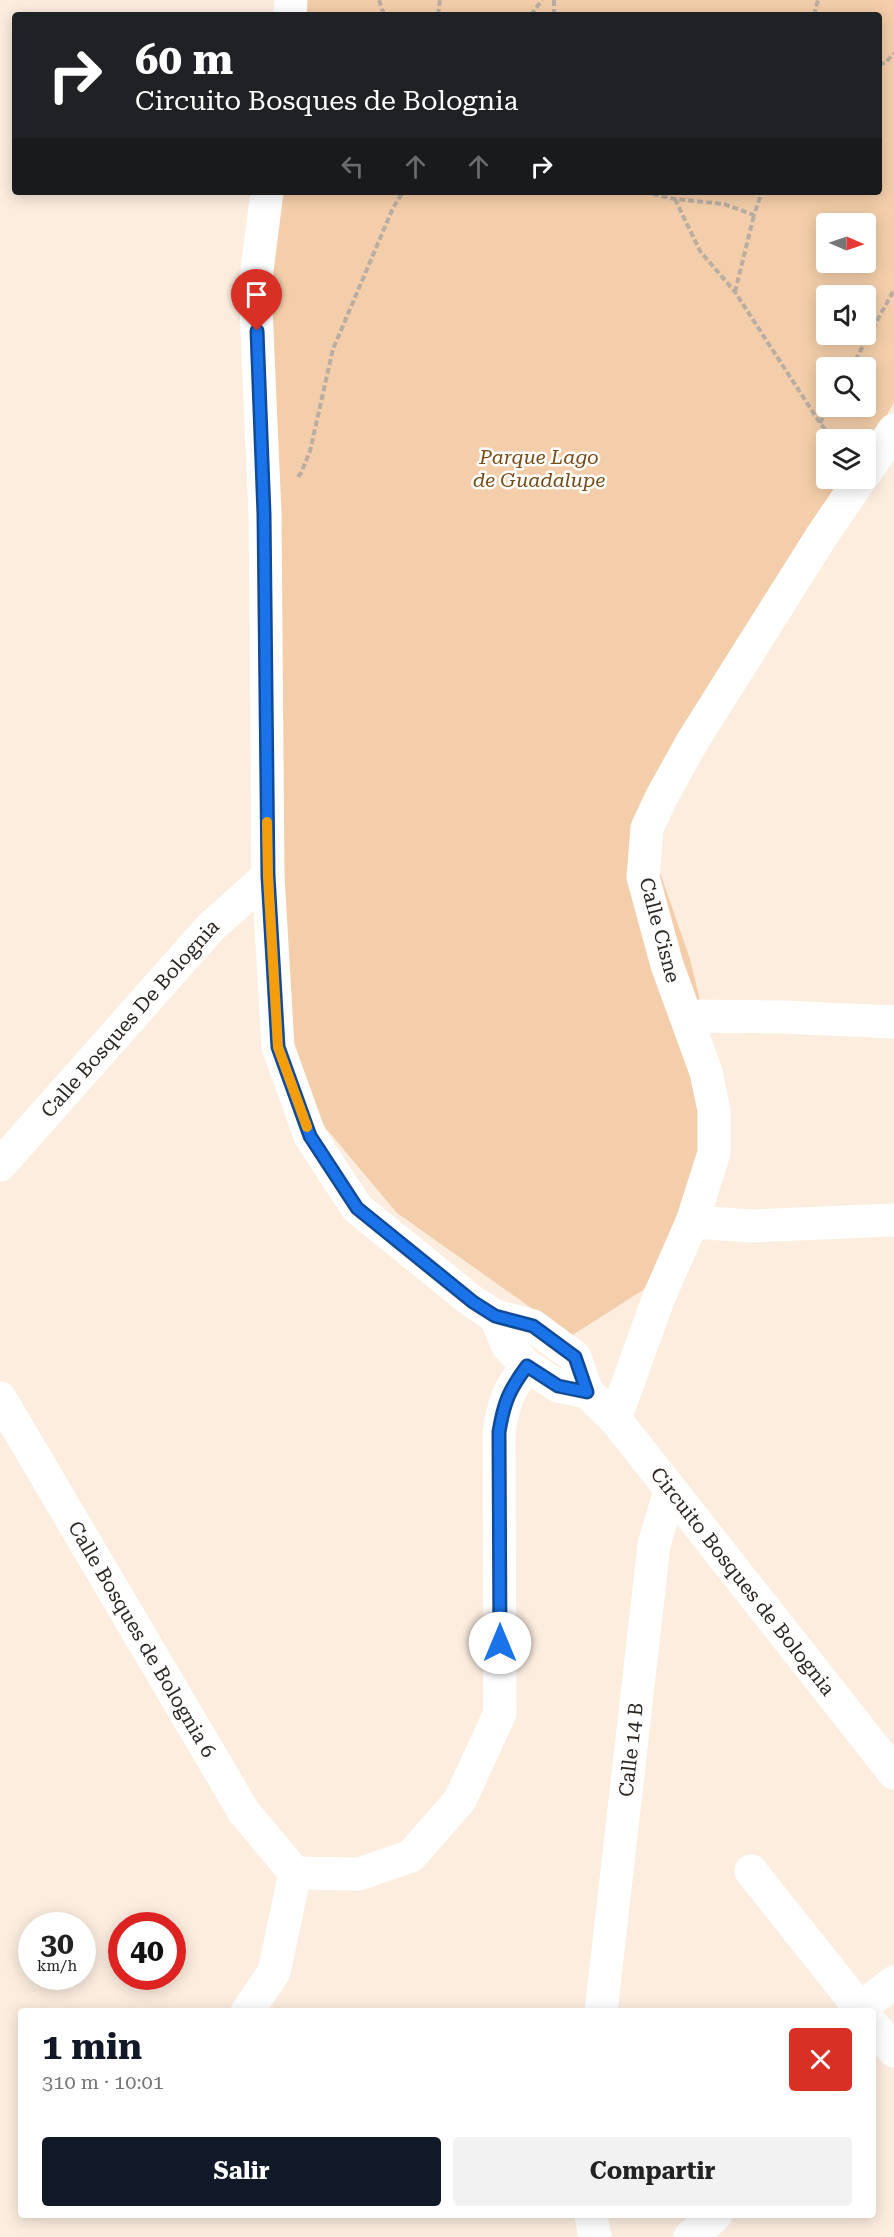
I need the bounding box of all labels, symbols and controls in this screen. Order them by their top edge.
text: 60 m [135,35,233,84]
icon: right [36,36,114,114]
text: Circuito Bosques de Bolognia [135,85,518,117]
icon: left [336,150,369,183]
icon: ahead [399,150,432,183]
icon: ahead [462,150,495,183]
icon: right [525,150,558,183]
north arrow [816,213,876,273]
map controls [816,213,876,489]
pin [231,269,282,331]
icon: arrive [240,278,273,311]
button: sound [816,285,876,345]
button: search [816,357,876,417]
button: layers [816,429,876,489]
park label: Parque Lago de Guadalupe [473,445,605,492]
street label: Calle Cisne [634,875,686,985]
street label: Calle Bosques De Bolognia [36,914,224,1122]
street label: Circuito Bosques de Bolognia [646,1462,840,1700]
street label: Calle Bosques de Bolognia 6 [63,1517,221,1762]
position arrow [468,1611,532,1675]
street label: Calle 14 B [614,1701,648,1798]
speed limit sign: 40 [108,1912,186,1990]
text: 30 [40,1926,74,1961]
text: km/h [37,1957,77,1975]
text: 1 min [42,2026,142,2068]
button: close [789,2028,852,2091]
text: 310 m · 10:01 [42,2070,164,2094]
button: Salir [42,2137,441,2206]
button: Compartir [453,2137,852,2206]

